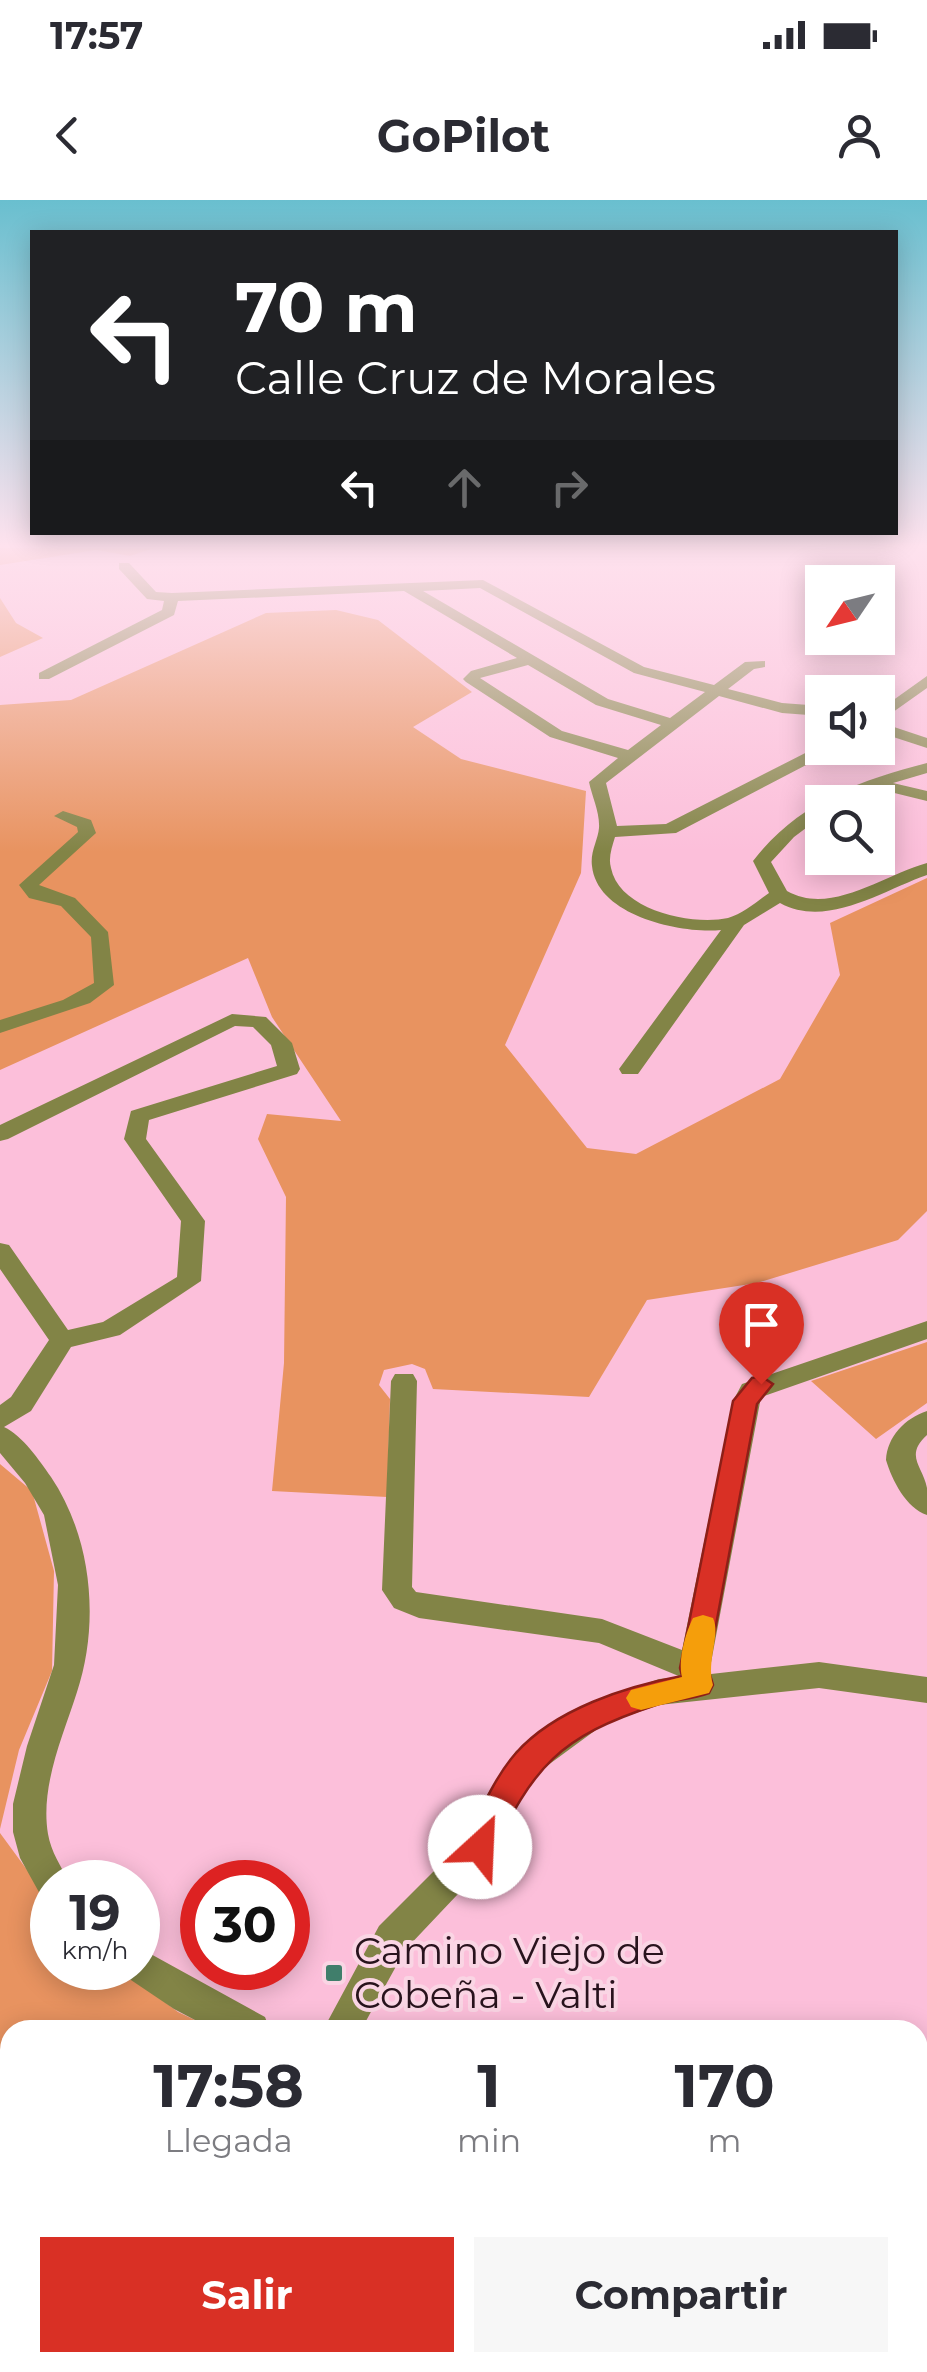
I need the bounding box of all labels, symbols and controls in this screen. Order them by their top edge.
text: 17:57 [50,12,143,59]
icon: back [40,108,95,163]
text: GoPilot [377,108,550,163]
icon: person [832,108,887,163]
text: 70 m [235,264,418,350]
icon: left [70,270,200,400]
text: Calle Cruz de Morales [235,350,716,405]
icon: left [332,460,387,515]
icon: ahead [437,460,492,515]
icon: right [542,460,597,515]
north arrow [805,565,895,655]
map controls [805,565,895,875]
button: sound [805,675,895,765]
button: search [805,785,895,875]
pin [719,1282,804,1385]
icon: arrive [734,1297,789,1352]
position arrow [428,1795,532,1899]
speed limit sign: 30 [180,1860,310,1990]
text: 19 [69,1882,121,1943]
place label: Camino Viejo de Cobeña - Valti [354,1927,665,2018]
text: km/h [62,1935,128,1965]
marker: Camino Viejo de Cobeña - Valti [323,1962,345,1984]
text: 17:58 [153,2049,304,2122]
text: 1 [477,2049,501,2122]
text: 170 [674,2049,775,2122]
text: Llegada [164,2121,293,2160]
text: min [457,2121,521,2160]
text: m [708,2121,742,2160]
button: Salir [40,2237,454,2352]
button: Compartir [474,2237,888,2352]

